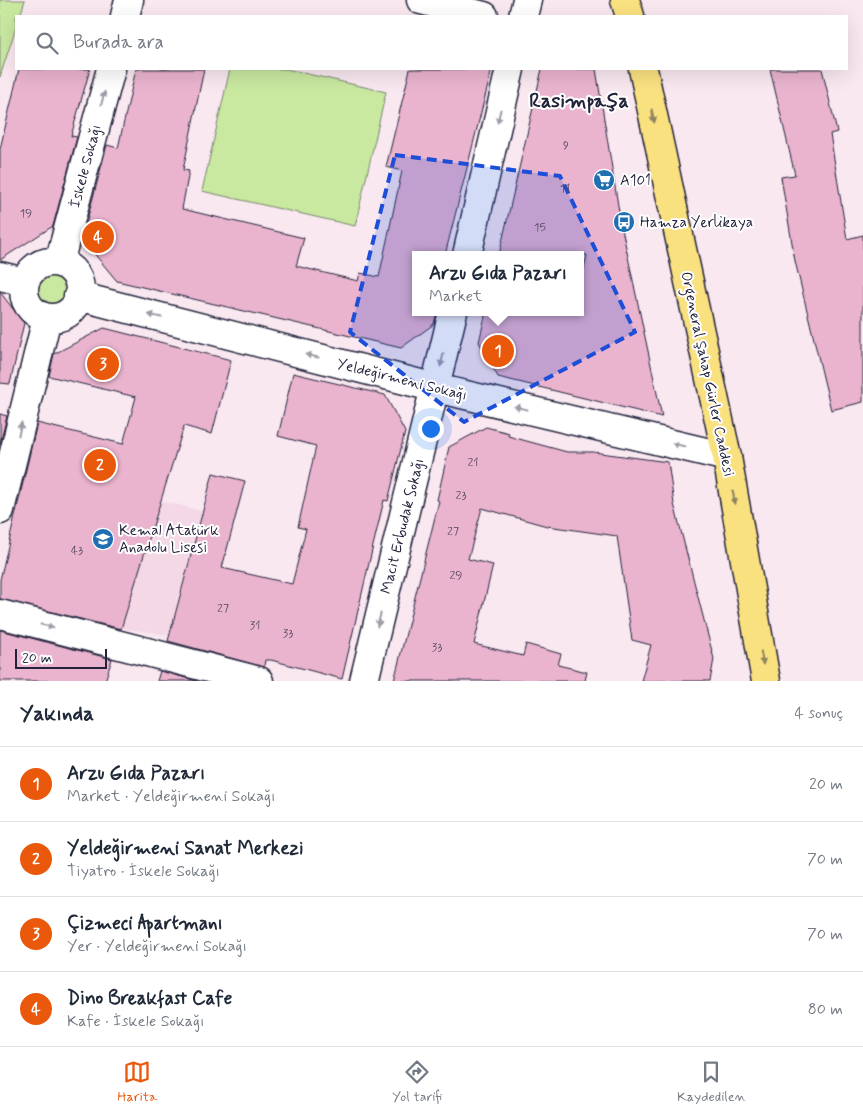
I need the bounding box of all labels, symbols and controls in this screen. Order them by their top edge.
search box [15,15,848,70]
icon: search [33,29,61,57]
text: Burada ara [73,30,164,55]
district label: Rasimpaşa [529,88,629,115]
one-way arrow [99,90,107,105]
one-way arrow [495,109,503,124]
one-way arrow [649,109,657,124]
street label: İskele Sokağı [65,122,107,210]
house number: 9 [563,138,569,154]
supermarket icon: A101 [592,168,616,192]
place label: A101 [620,171,651,191]
house number: 11 [560,181,570,197]
house number: 19 [20,206,32,222]
bus stop icon: Hamza Yerlikaya [612,210,636,234]
place label: Hamza Yerlikaya [640,213,753,233]
pin: 4 [82,218,114,256]
house number: 15 [534,220,546,236]
popup [412,251,584,316]
text: Arzu Gıda Pazarı [429,261,567,286]
street label: Orgeneral Şahap Gürler Caddesi [674,270,739,479]
text: Market [429,286,482,307]
one-way arrow [147,312,162,320]
pin: 1 [482,332,514,370]
pin: 3 [87,345,119,383]
one-way arrow [305,352,320,360]
one-way arrow [438,352,446,367]
street label: Yeldeğirmeni Sokağı [334,354,469,406]
one-way arrow [514,404,529,412]
your location [418,416,444,442]
one-way arrow [16,421,24,436]
one-way arrow [672,441,687,449]
pin: 2 [84,446,116,484]
house number: 21 [467,455,479,471]
street label: Macit Erbudak Sokağı [376,456,429,596]
house number: 23 [456,488,466,504]
one-way arrow [730,490,738,506]
place label: Kemal Atatürk Anadolu Lisesi [119,521,219,558]
house number: 27 [447,524,459,540]
school or university icon: Kemal Atatürk Anadolu Lisesi [91,527,115,551]
house number: 43 [71,543,83,559]
house number: 29 [449,568,463,584]
house number: 27 [217,601,229,617]
one-way arrow [375,612,383,627]
house number: 31 [250,618,260,634]
one-way arrow [40,622,55,630]
house number: 33 [283,626,293,642]
house number: 33 [432,640,442,656]
scale bar [15,646,108,669]
text: 20 m [22,649,52,667]
one-way arrow [759,650,767,666]
text: Yakında [20,700,94,728]
text: 4 sonuç [794,703,843,724]
text: Arzu Gıda Pazarı [67,761,205,786]
text: 1 [32,774,40,795]
text: 20 m [809,774,843,795]
text: Market · Yeldeğirmeni Sokağı [67,786,275,807]
text: Yeldeğirmeni Sanat Merkezi [67,836,303,861]
text: 2 [32,849,40,870]
text: 70 m [807,849,843,870]
text: Tiyatro · İskele Sokağı [67,861,220,882]
text: Çizmeci Apartmanı [67,911,223,936]
text: 3 [32,924,40,945]
text: 70 m [807,924,843,945]
text: Yer · Yeldeğirmeni Sokağı [67,936,247,957]
text: Dino Breakfast Cafe [67,986,232,1011]
text: 4 [31,999,41,1020]
text: 80 m [808,999,843,1020]
text: Kafe · İskele Sokağı [67,1011,204,1032]
tab: Harita [117,1058,157,1106]
tab: Yol tarifi [392,1058,442,1106]
tab: Kaydedilen [677,1058,746,1106]

